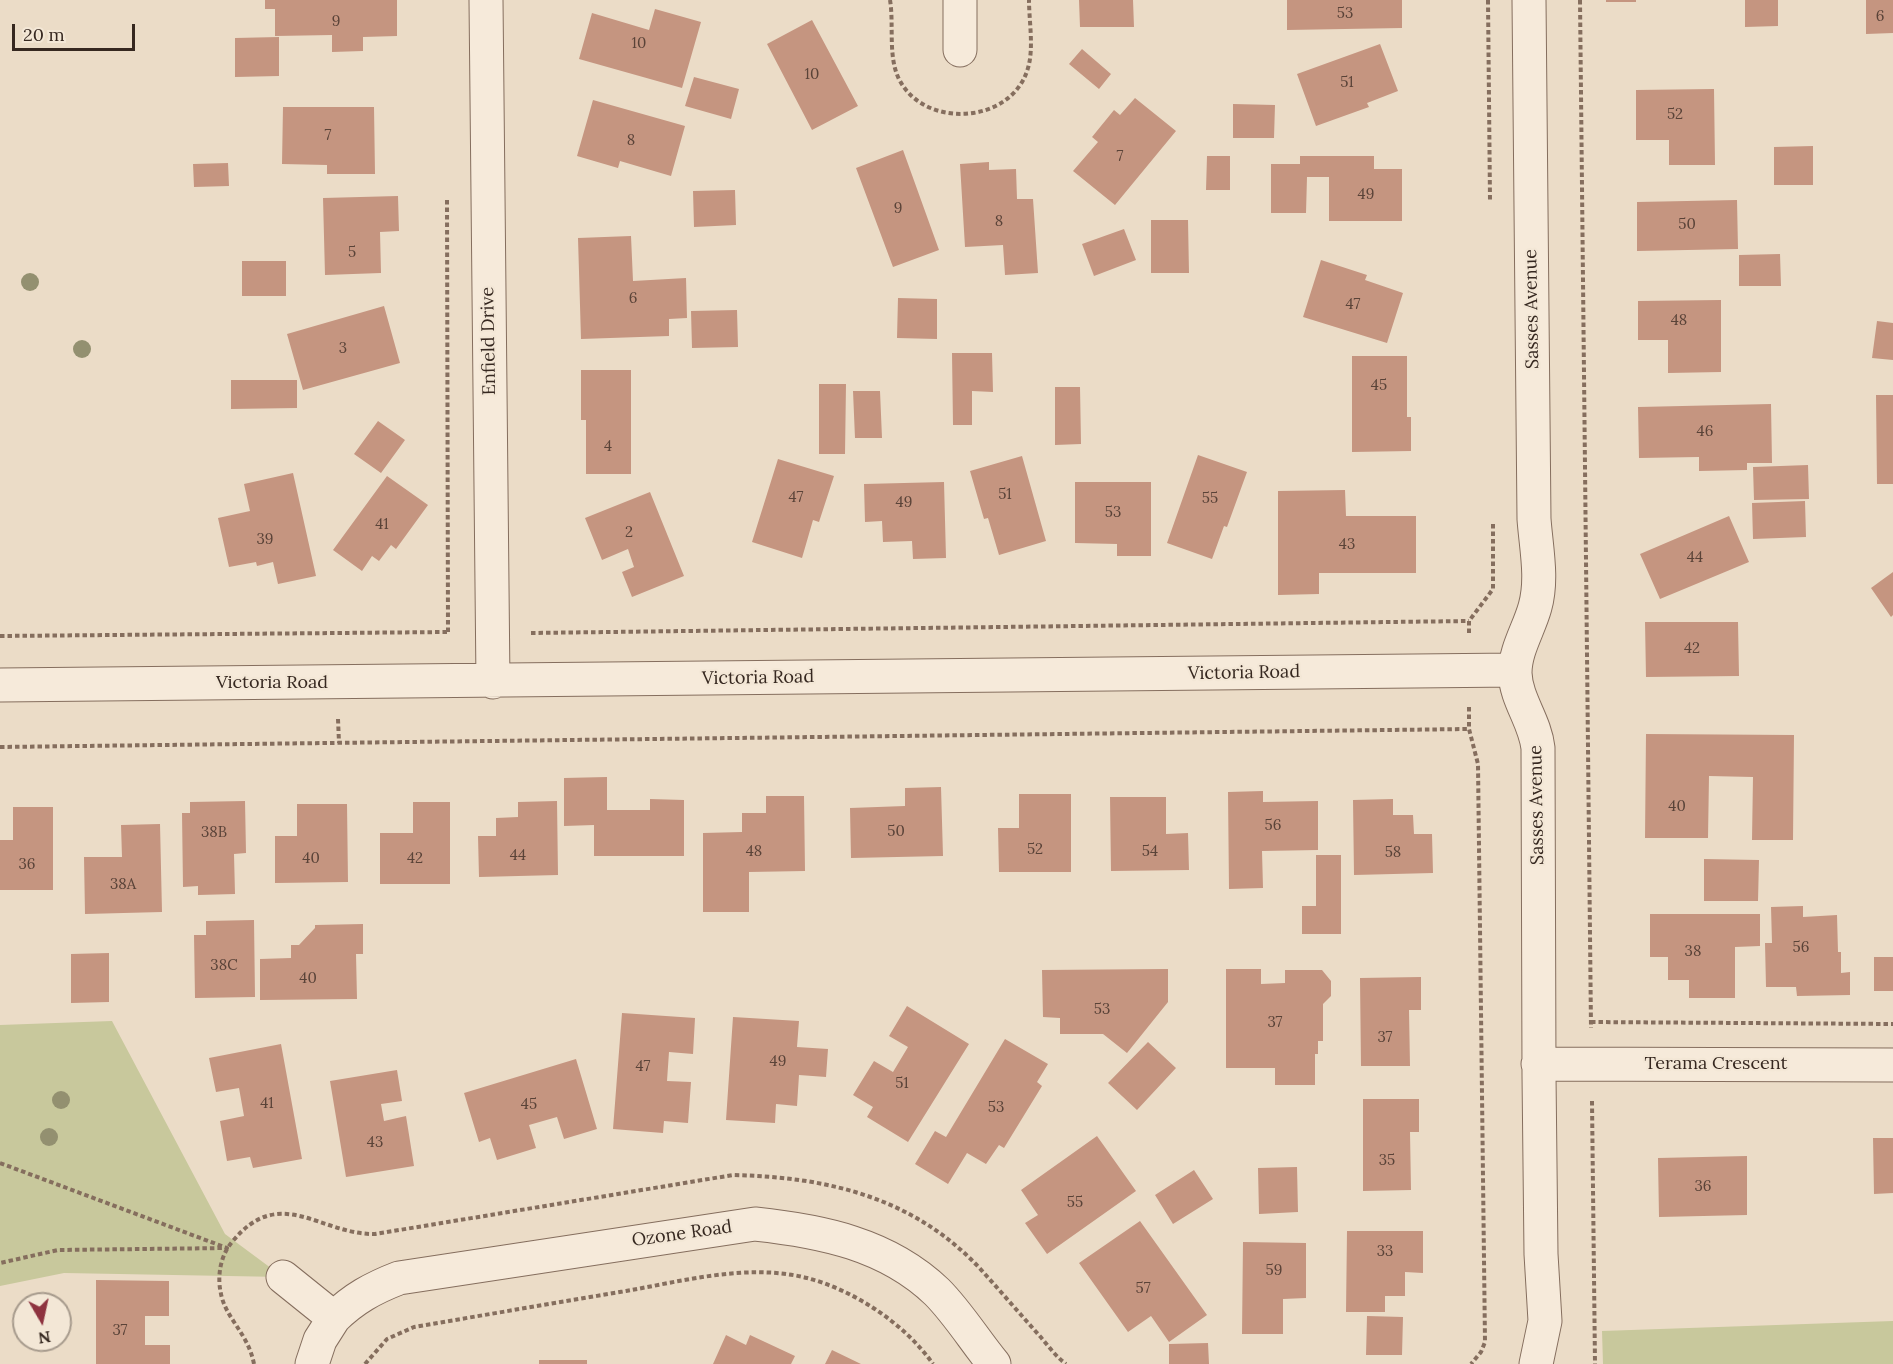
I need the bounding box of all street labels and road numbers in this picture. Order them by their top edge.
street label: Sasses Avenue [1520,249,1544,369]
street label: Enfield Drive [477,287,501,395]
street label: Victoria Road [1188,661,1300,685]
street label: Victoria Road [702,666,814,690]
street label: Victoria Road [216,672,328,694]
street label: Sasses Avenue [1525,745,1549,865]
street label: Terama Crescent [1645,1053,1787,1075]
street label: Ozone Road [630,1216,734,1252]

